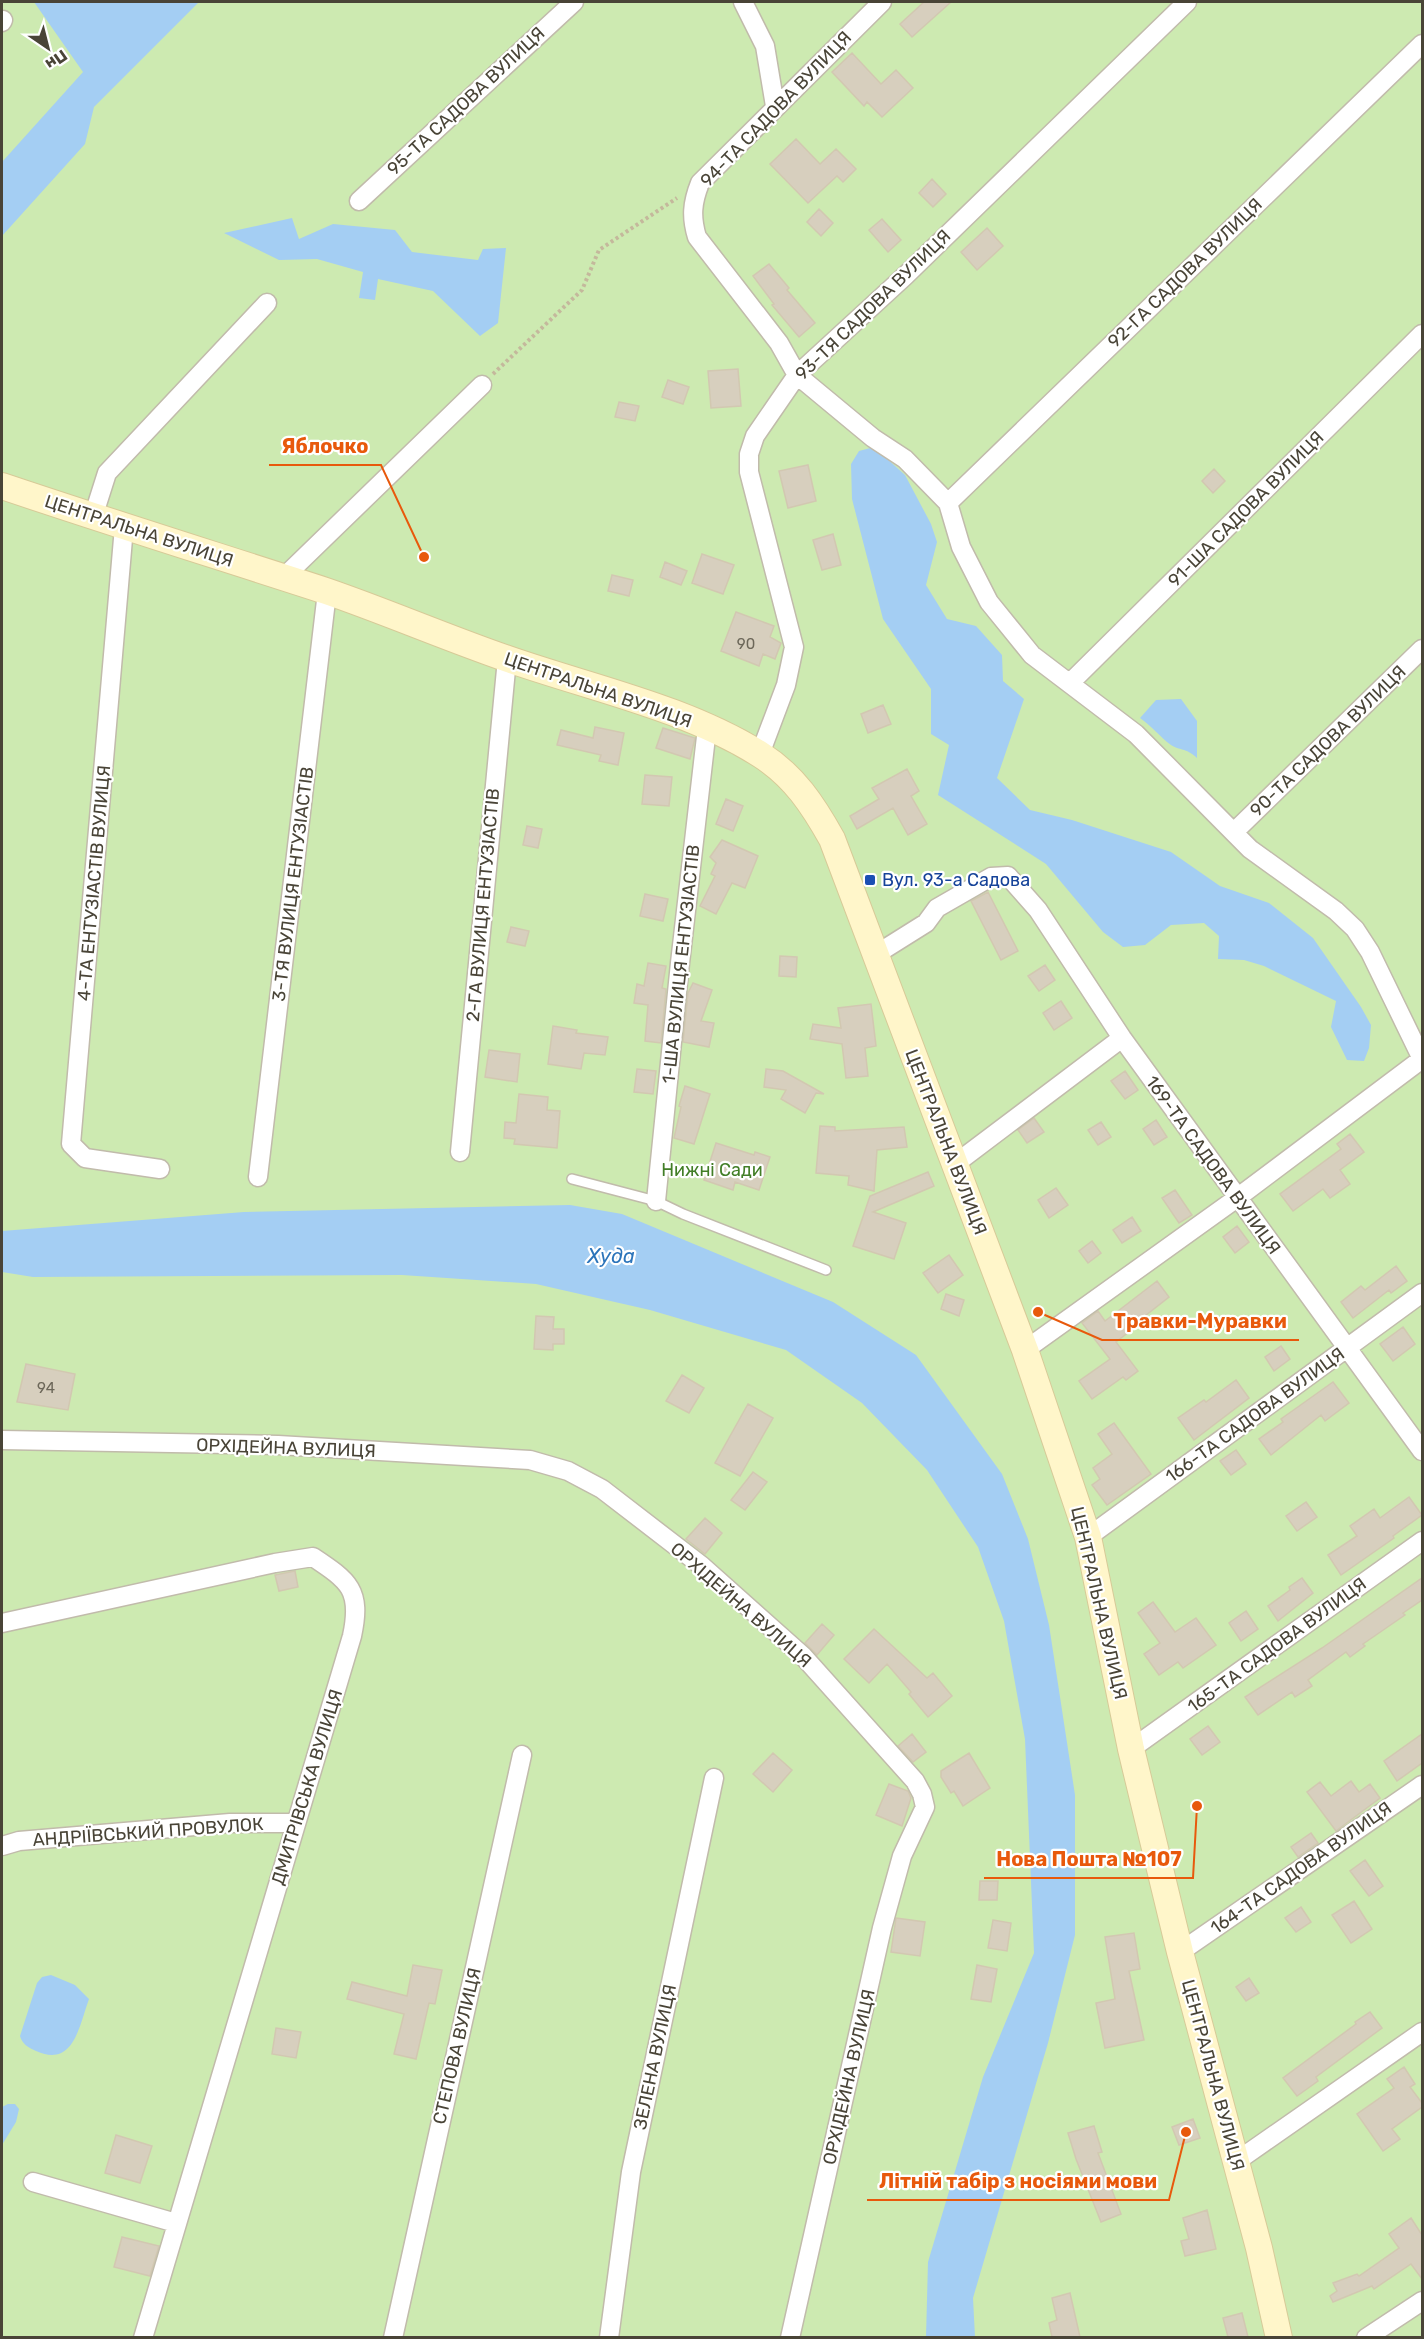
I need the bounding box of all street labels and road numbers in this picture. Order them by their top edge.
street label: 95-ТА САДОВА ВУЛИЦЯ [383,22,549,180]
street label: 94-ТА САДОВА ВУЛИЦЯ [696,27,856,191]
street label: 92-ГА САДОВА ВУЛИЦЯ [1103,194,1267,352]
street label: 93-ТЯ САДОВА ВУЛИЦЯ [791,225,955,385]
street label: 91-ША САДОВА ВУЛИЦЯ [1163,426,1329,592]
street label: ЦЕНТРАЛЬНА ВУЛИЦЯ [42,490,236,572]
street label: ЦЕНТРАЛЬНА ВУЛИЦЯ [501,648,695,732]
street label: 90-ТА САДОВА ВУЛИЦЯ [1245,661,1411,821]
street label: 4-ТА ЕНТУЗІАСТІВ ВУЛИЦЯ [73,764,115,1002]
street label: 3-ТЯ ВУЛИЦЯ ЕНТУЗІАСТІВ [268,765,318,1003]
street label: 2-ГА ВУЛИЦЯ ЕНТУЗІАСТІВ [462,787,504,1023]
street label: 1-ША ВУЛИЦЯ ЕНТУЗІАСТІВ [658,844,704,1084]
street label: ЦЕНТРАЛЬНА ВУЛИЦЯ [900,1046,992,1238]
street label: 169-ТА САДОВА ВУЛИЦЯ [1141,1071,1285,1259]
street label: 166-ТА САДОВА ВУЛИЦЯ [1161,1343,1349,1487]
street label: ОРХІДЕЙНА ВУЛИЦЯ [196,1434,376,1462]
street label: ЦЕНТРАЛЬНА ВУЛИЦЯ [1066,1505,1132,1701]
street label: ОРХІДЕЙНА ВУЛИЦЯ [666,1538,816,1672]
street label: 165-ТА САДОВА ВУЛИЦЯ [1183,1573,1371,1717]
street label: ДМИТРІВСЬКА ВУЛИЦЯ [267,1687,347,1887]
street label: 164-ТА САДОВА ВУЛИЦЯ [1206,1797,1396,1939]
street label: АНДРІЇВСЬКИЙ ПРОВУЛОК [32,1813,264,1851]
street label: СТЕПОВА ВУЛИЦЯ [428,1966,486,2126]
street label: ЦЕНТРАЛЬНА ВУЛИЦЯ [1177,1977,1249,2173]
street label: ЗЕЛЕНА ВУЛИЦЯ [629,1982,681,2132]
street label: ОРХІДЕЙНА ВУЛИЦЯ [818,1987,880,2167]

